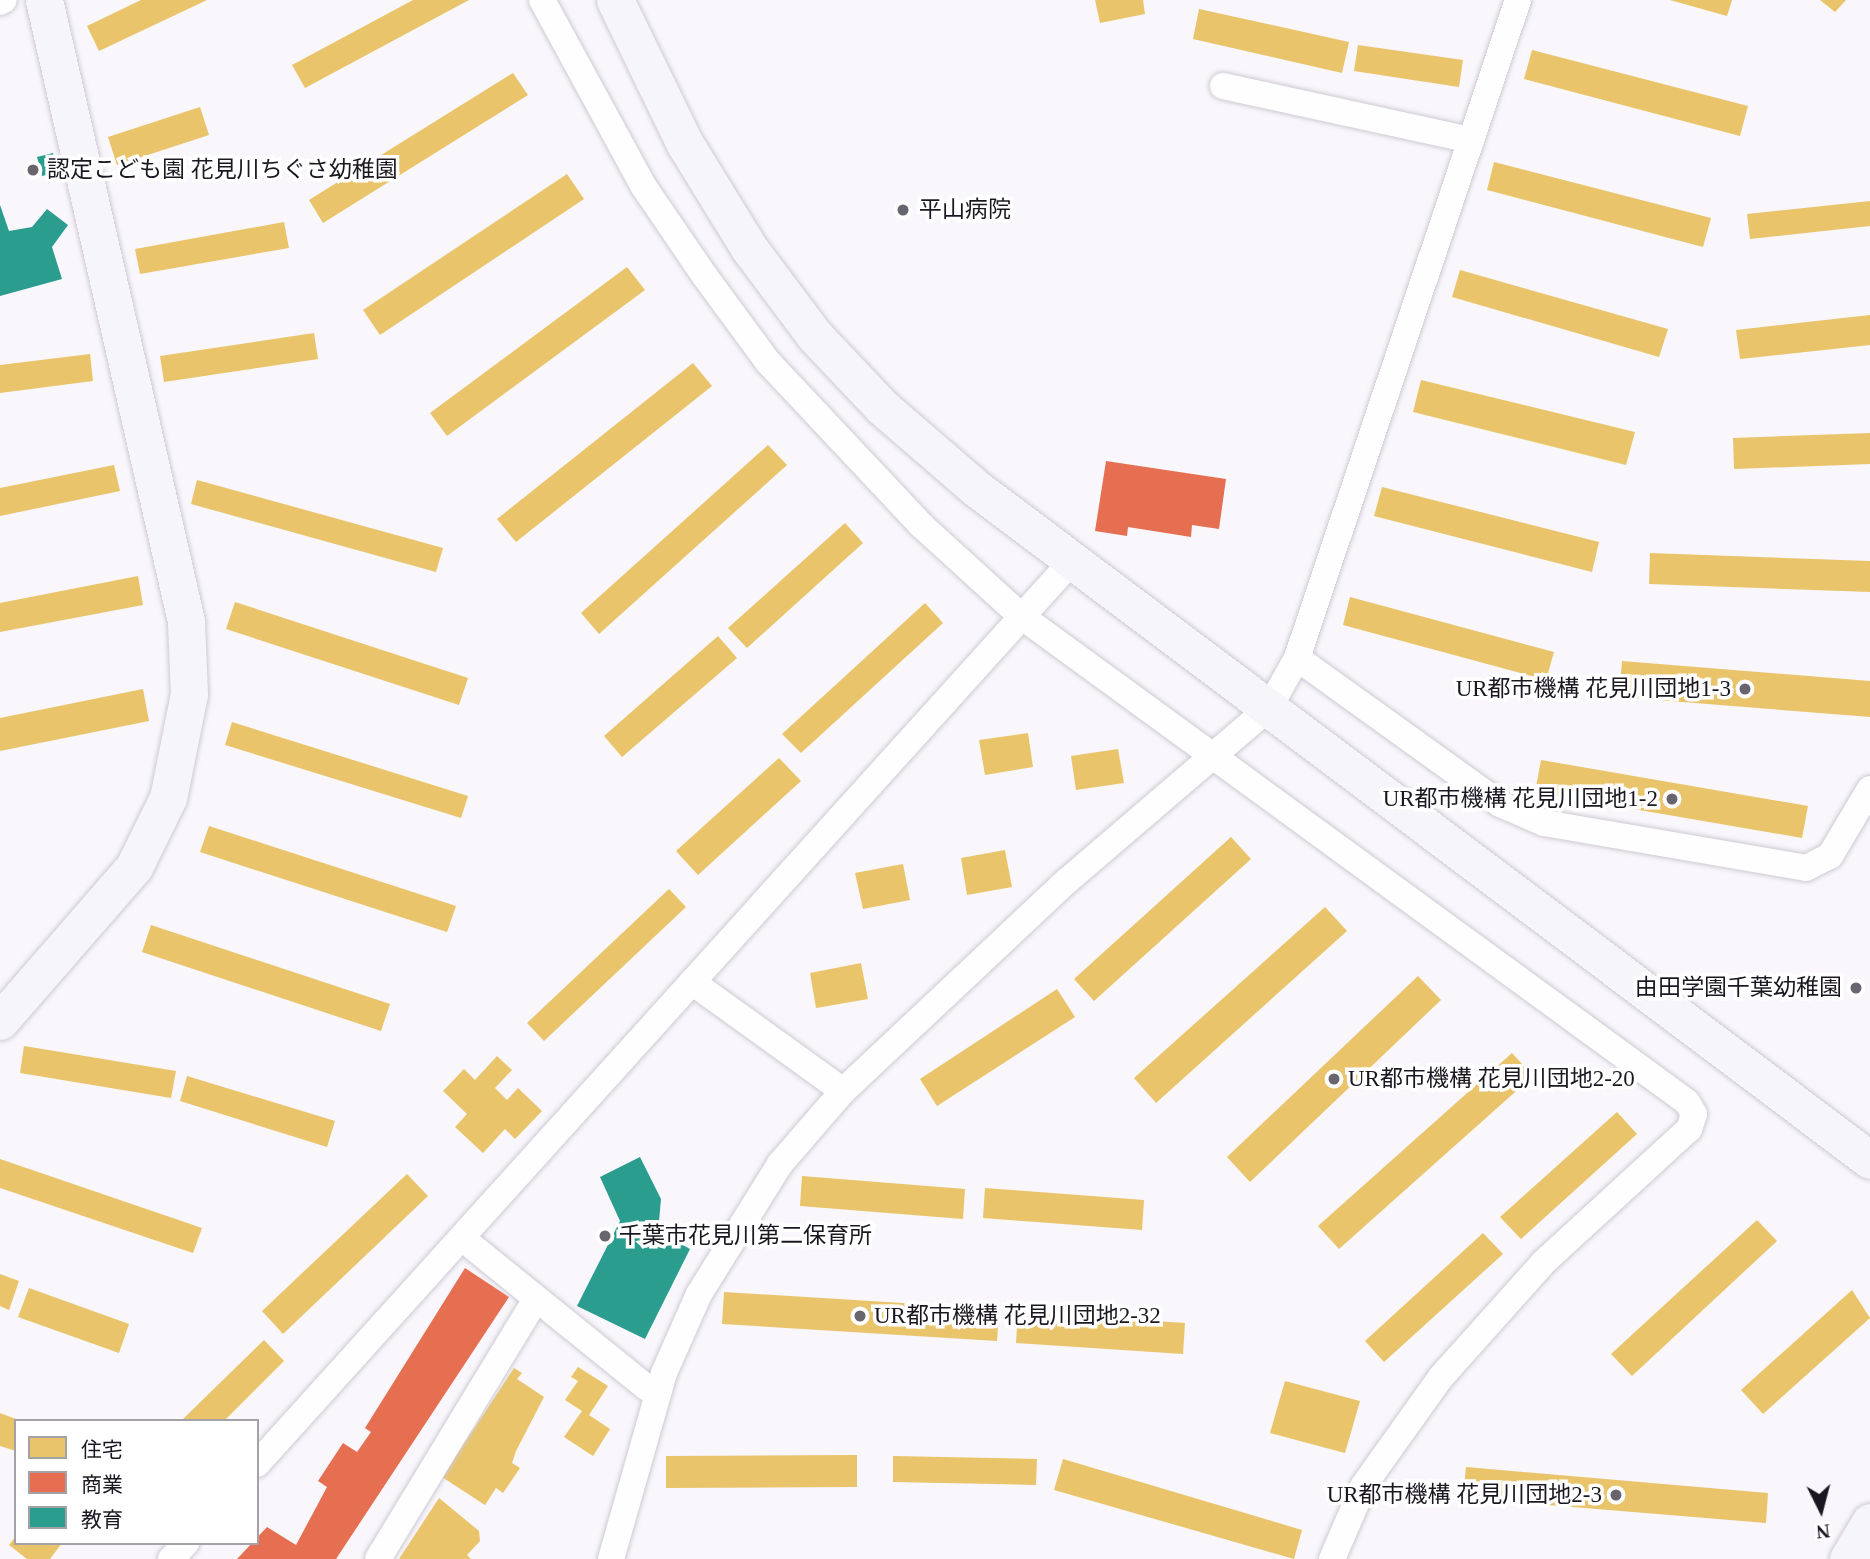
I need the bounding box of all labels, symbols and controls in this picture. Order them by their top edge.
place label: 認定こども園 花見川ちぐさ幼稚園 [47,156,398,184]
marker: 認定こども園 花見川ちぐさ幼稚園 [25,162,41,178]
place label: 平山病院 [919,196,1011,224]
marker: 平山病院 [893,200,913,220]
place label: UR都市機構 花見川団地1-3 [1456,675,1731,703]
marker: UR都市機構 花見川団地1-3 [1737,681,1753,697]
place label: UR都市機構 花見川団地1-2 [1383,785,1658,813]
marker: UR都市機構 花見川団地1-2 [1664,791,1680,807]
place label: 由田学園千葉幼稚園 [1635,974,1842,1002]
marker: 由田学園千葉幼稚園 [1848,980,1864,996]
place label: UR都市機構 花見川団地2-20 [1348,1065,1635,1093]
marker: UR都市機構 花見川団地2-20 [1326,1071,1342,1087]
place label: 千葉市花見川第二保育所 [619,1222,872,1250]
marker: 千葉市花見川第二保育所 [597,1228,613,1244]
place label: UR都市機構 花見川団地2-32 [874,1302,1161,1330]
marker: UR都市機構 花見川団地2-32 [852,1308,868,1324]
legend [14,1419,259,1545]
text: 住宅 [81,1438,123,1462]
text: 商業 [81,1473,123,1497]
north arrow [1786,1475,1856,1545]
place label: UR都市機構 花見川団地2-3 [1327,1481,1602,1509]
marker: UR都市機構 花見川団地2-3 [1608,1487,1624,1503]
text: 教育 [81,1508,123,1532]
text: N [1815,1520,1831,1543]

